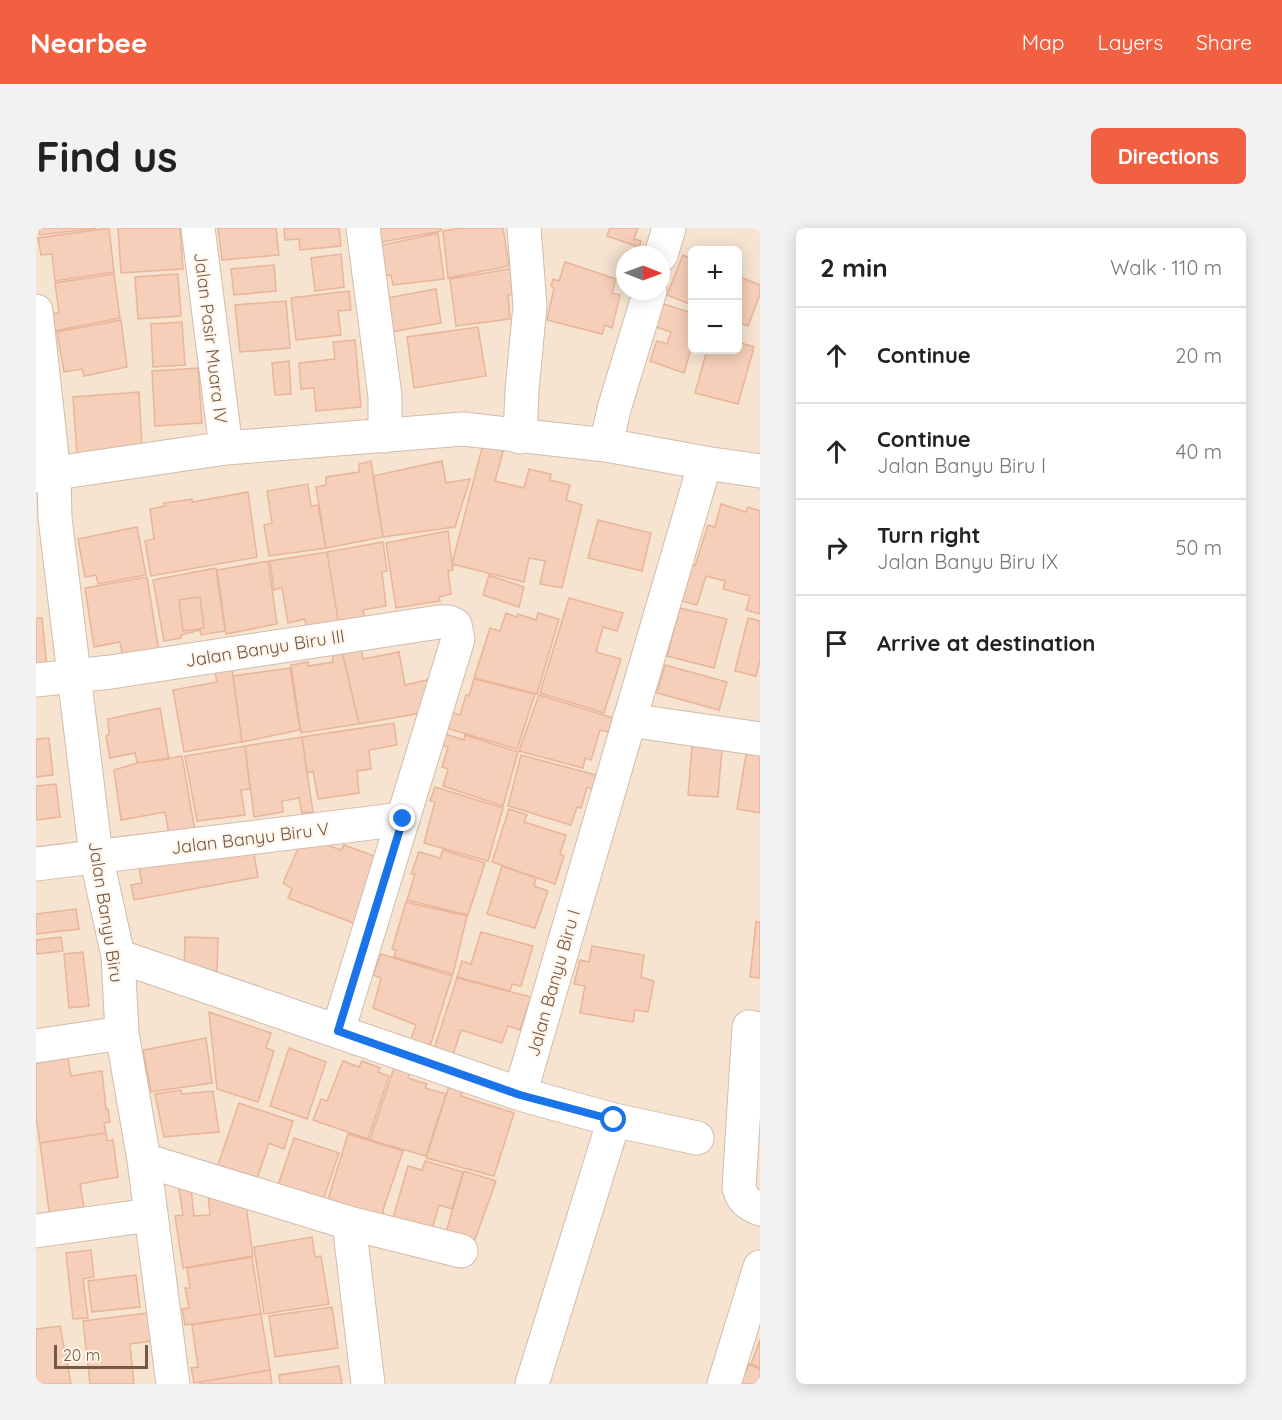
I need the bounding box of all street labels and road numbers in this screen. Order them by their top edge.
street label: Jalan Pasir Muara IV [189,251,233,425]
street label: Jalan Banyu Biru III [184,624,346,672]
street label: Jalan Banyu Biru V [169,817,331,859]
street label: Jalan Banyu Biru [83,840,129,984]
street label: Jalan Banyu Biru I [521,907,585,1059]

